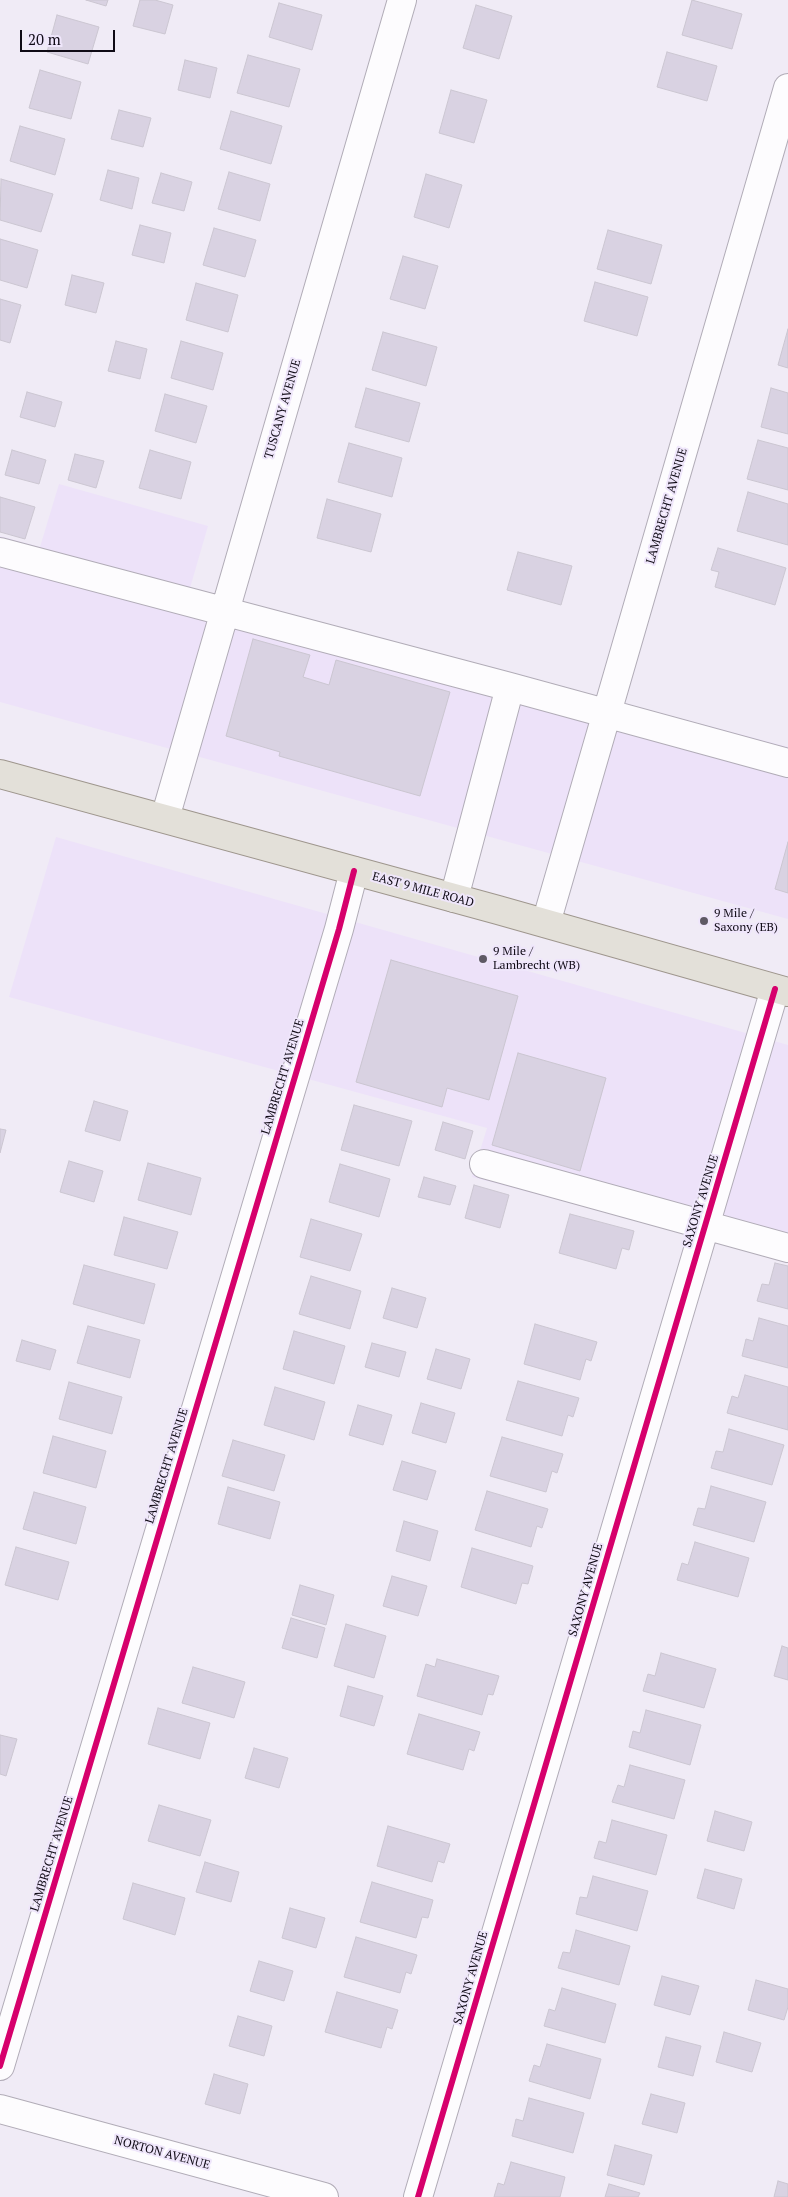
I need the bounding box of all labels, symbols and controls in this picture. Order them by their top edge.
scale bar [22,20,118,52]
text: 20 m [28,29,61,49]
street label: TUSCANY AVENUE [262,358,304,460]
street label: LAMBRECHT AVENUE [644,446,690,566]
street label: EAST 9 MILE ROAD [371,870,475,910]
place label: 9 Mile / Saxony (EB) [714,907,778,935]
marker: 9 Mile / Saxony (EB) [698,915,710,927]
place label: 9 Mile / Lambrecht (WB) [493,945,580,973]
marker: 9 Mile / Lambrecht (WB) [477,953,489,965]
street label: LAMBRECHT AVENUE [259,1018,307,1136]
street label: SAXONY AVENUE [680,1153,722,1249]
street label: LAMBRECHT AVENUE [143,1407,191,1525]
street label: SAXONY AVENUE [566,1542,606,1638]
street label: LAMBRECHT AVENUE [28,1795,76,1913]
street label: SAXONY AVENUE [451,1930,491,2026]
street label: NORTON AVENUE [113,2133,211,2173]

